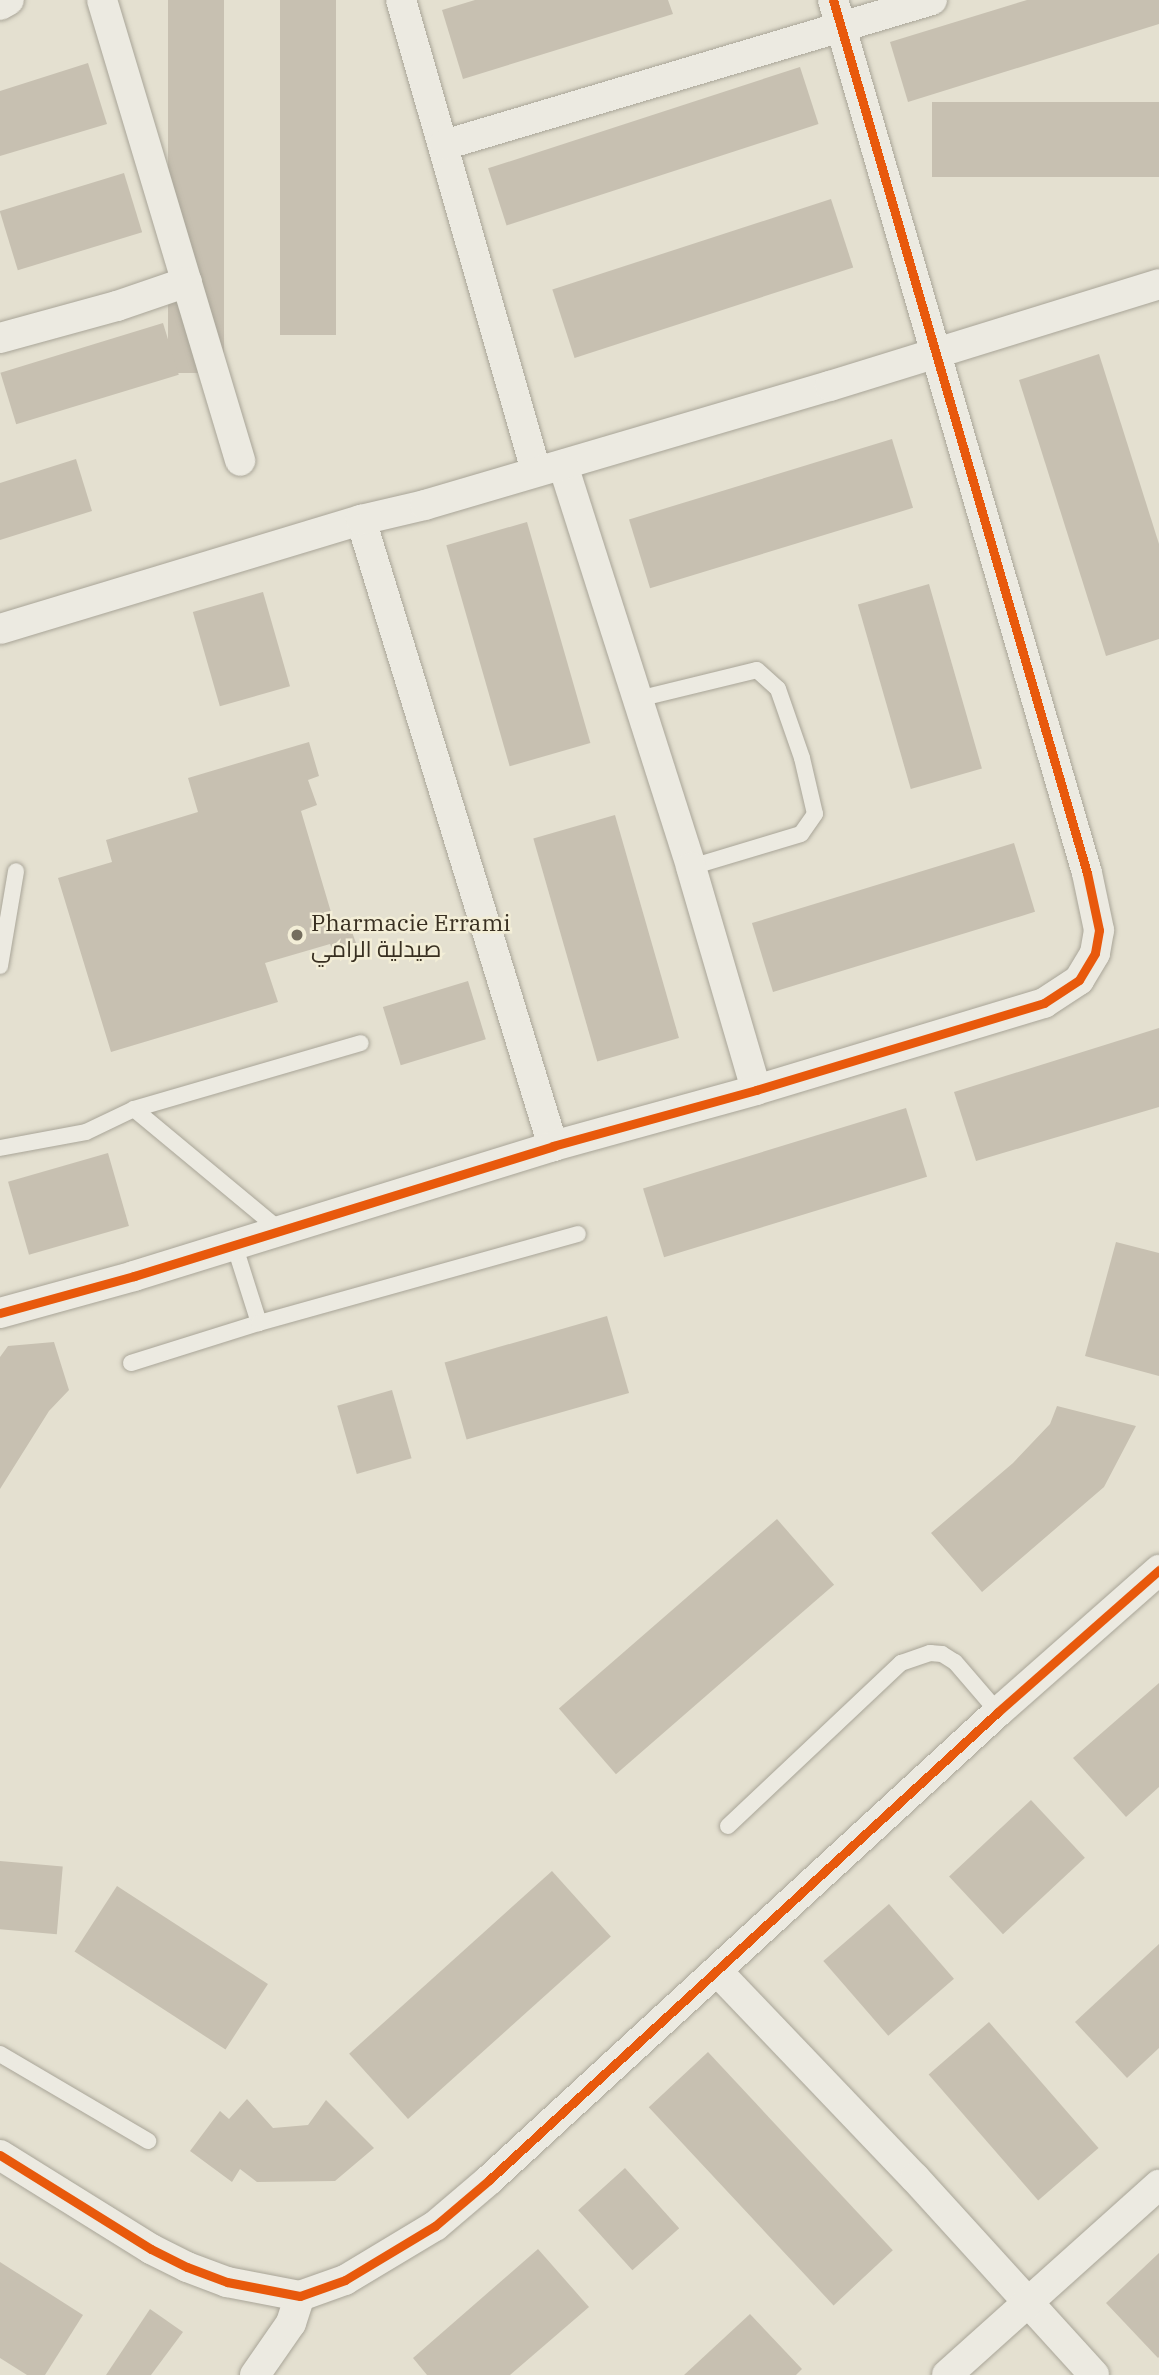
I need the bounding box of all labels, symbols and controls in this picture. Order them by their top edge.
place label: Pharmacie Errami صيدلية الرامي [311,908,511,962]
marker: Pharmacie Errami صيدلية الرامي [289,927,305,943]

